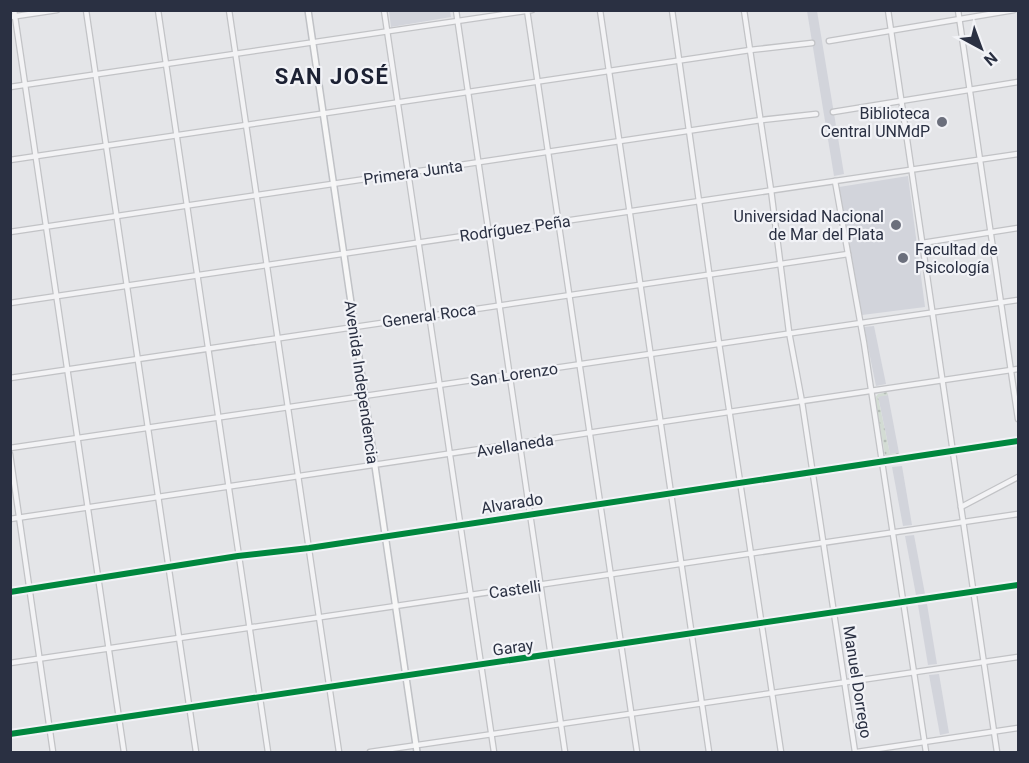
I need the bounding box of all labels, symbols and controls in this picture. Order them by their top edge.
north arrow [951,18,1011,78]
text: N [980,48,1001,70]
district label: SAN JOSÉ [275,64,389,89]
place label: Biblioteca Central UNMdP [820,104,930,141]
marker: Biblioteca Central UNMdP [935,115,949,129]
street label: Primera Junta [362,156,464,189]
place label: Universidad Nacional de Mar del Plata [734,207,884,244]
street label: Rodríguez Peña [458,211,572,246]
marker: Universidad Nacional de Mar del Plata [889,218,903,232]
place label: Facultad de Psicología [915,240,998,277]
marker: Facultad de Psicología [896,251,910,265]
street label: Avenida Independencia [341,299,382,465]
street label: General Roca [381,300,477,331]
street label: San Lorenzo [469,359,559,390]
street label: Avellaneda [475,430,555,461]
street label: Alvarado [480,489,544,518]
street label: Castelli [488,576,543,603]
street label: Manuel Dorrego [839,624,876,740]
street label: Garay [492,635,535,660]

